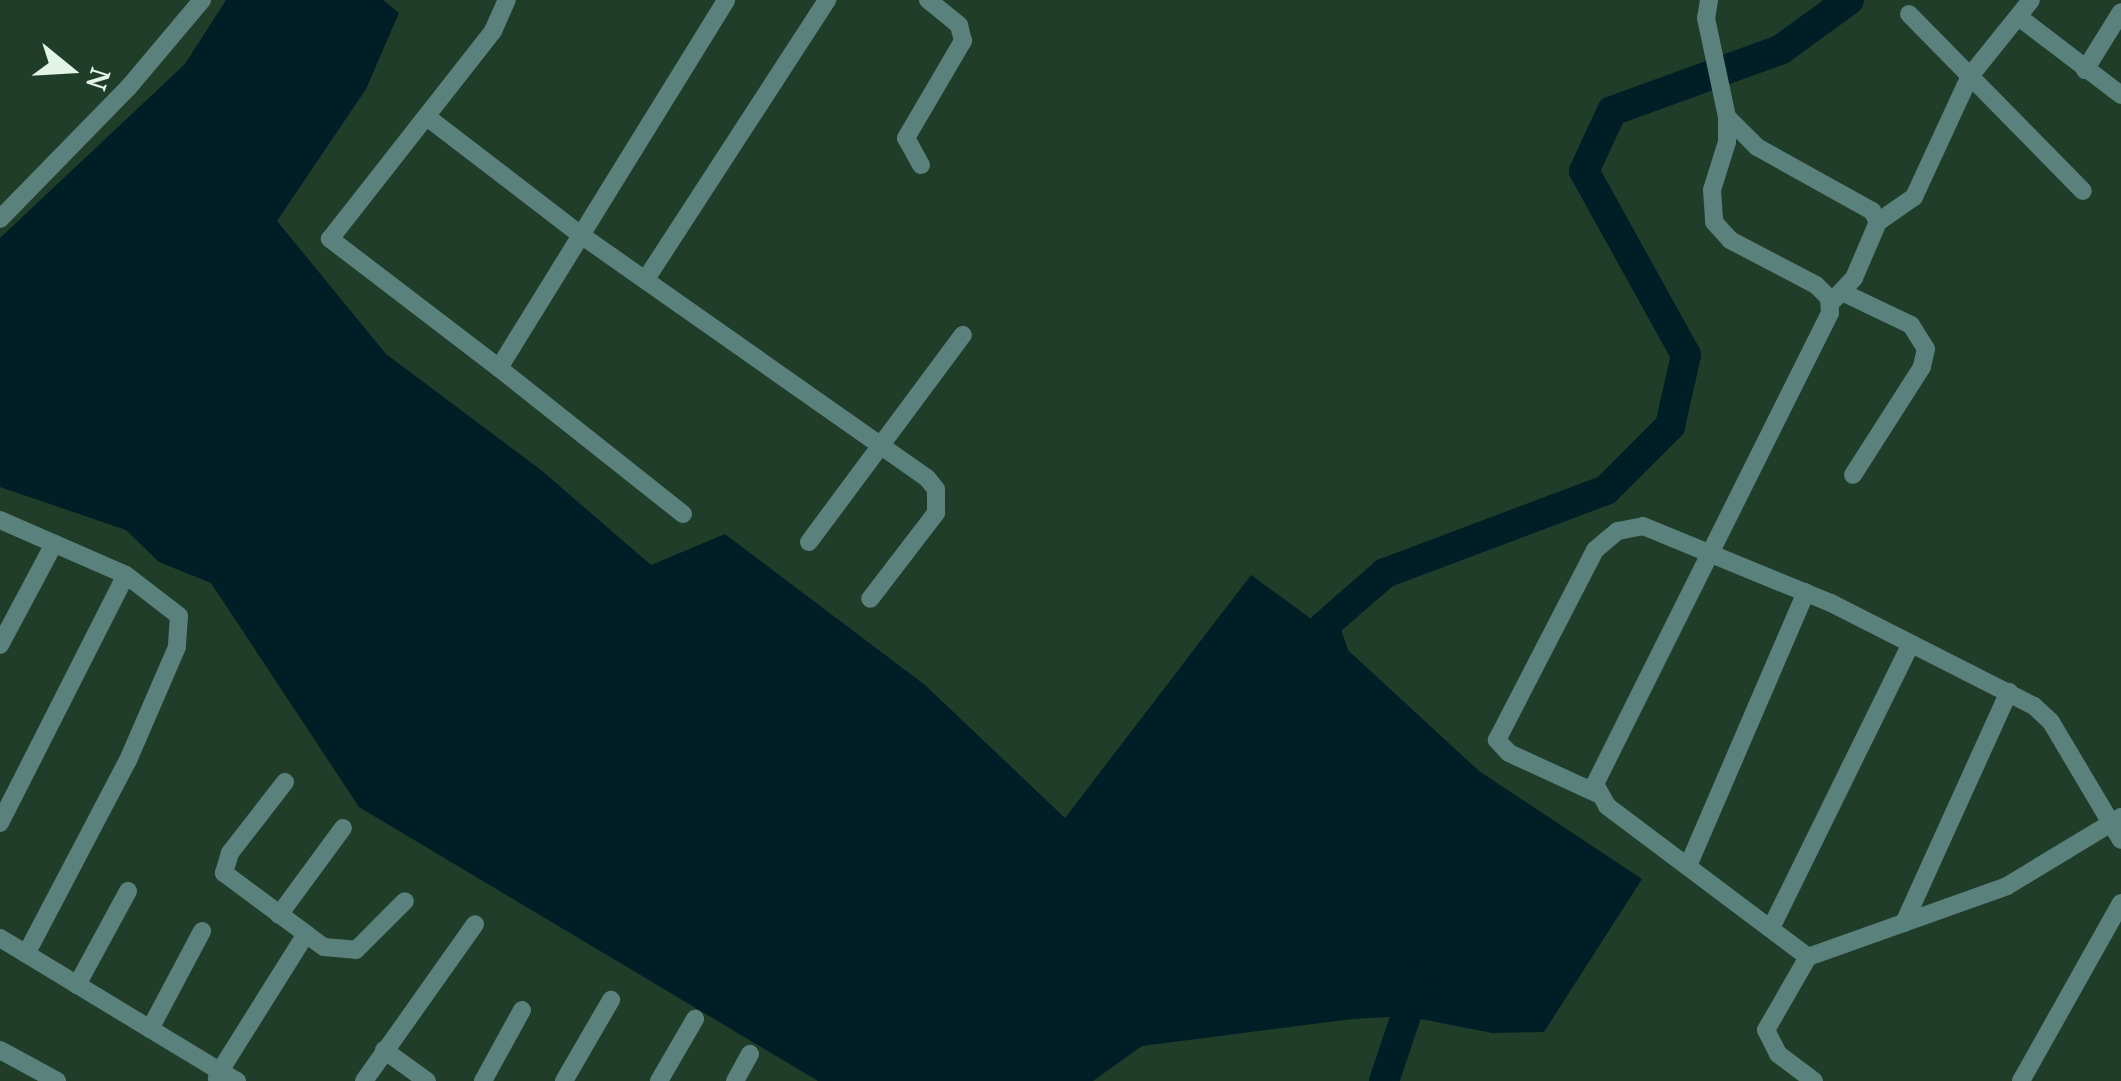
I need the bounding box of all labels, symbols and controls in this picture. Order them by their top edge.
north arrow [20,20,120,120]
text: N [78,64,120,95]

